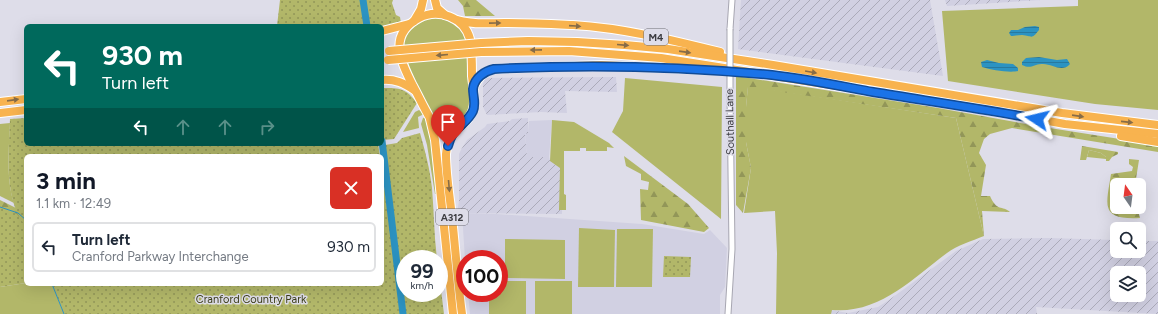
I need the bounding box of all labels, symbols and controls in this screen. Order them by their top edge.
one-way arrow [489,20,501,27]
one-way arrow [569,22,581,29]
road number: M4 [644,29,668,45]
text: 930 m [102,38,183,72]
icon: left [36,40,88,92]
one-way arrow [617,41,629,48]
one-way arrow [530,47,542,54]
one-way arrow [679,49,691,55]
one-way arrow [436,52,448,58]
one-way arrow [805,69,818,75]
text: Turn left [102,72,169,94]
street label: Southall Lane [723,89,737,155]
one-way arrow [7,97,19,103]
position arrow [1016,98,1058,140]
pin [431,105,465,146]
icon: arrive [437,111,459,133]
one-way arrow [1072,113,1084,119]
icon: left [130,116,152,138]
icon: ahead [172,116,194,138]
icon: ahead [214,116,236,138]
icon: right [256,116,278,138]
one-way arrow [1121,119,1133,125]
text: 3 min [36,166,96,195]
button: close [330,167,372,209]
north arrow [1110,178,1146,214]
map controls [1110,178,1146,302]
one-way arrow [445,180,452,192]
text: 1.1 km · 12:49 [36,196,111,211]
road number: A312 [436,209,468,225]
button: search [1110,222,1146,258]
text: Turn left [72,231,130,249]
icon: left [38,236,60,258]
text: 930 m [327,238,370,256]
text: Cranford Parkway Interchange [72,249,249,264]
speed limit sign: 100 [456,250,508,302]
text: 99 [410,259,434,283]
button: layers [1110,266,1146,302]
text: km/h [411,279,433,292]
park label: Cranford Country Park [196,293,307,306]

